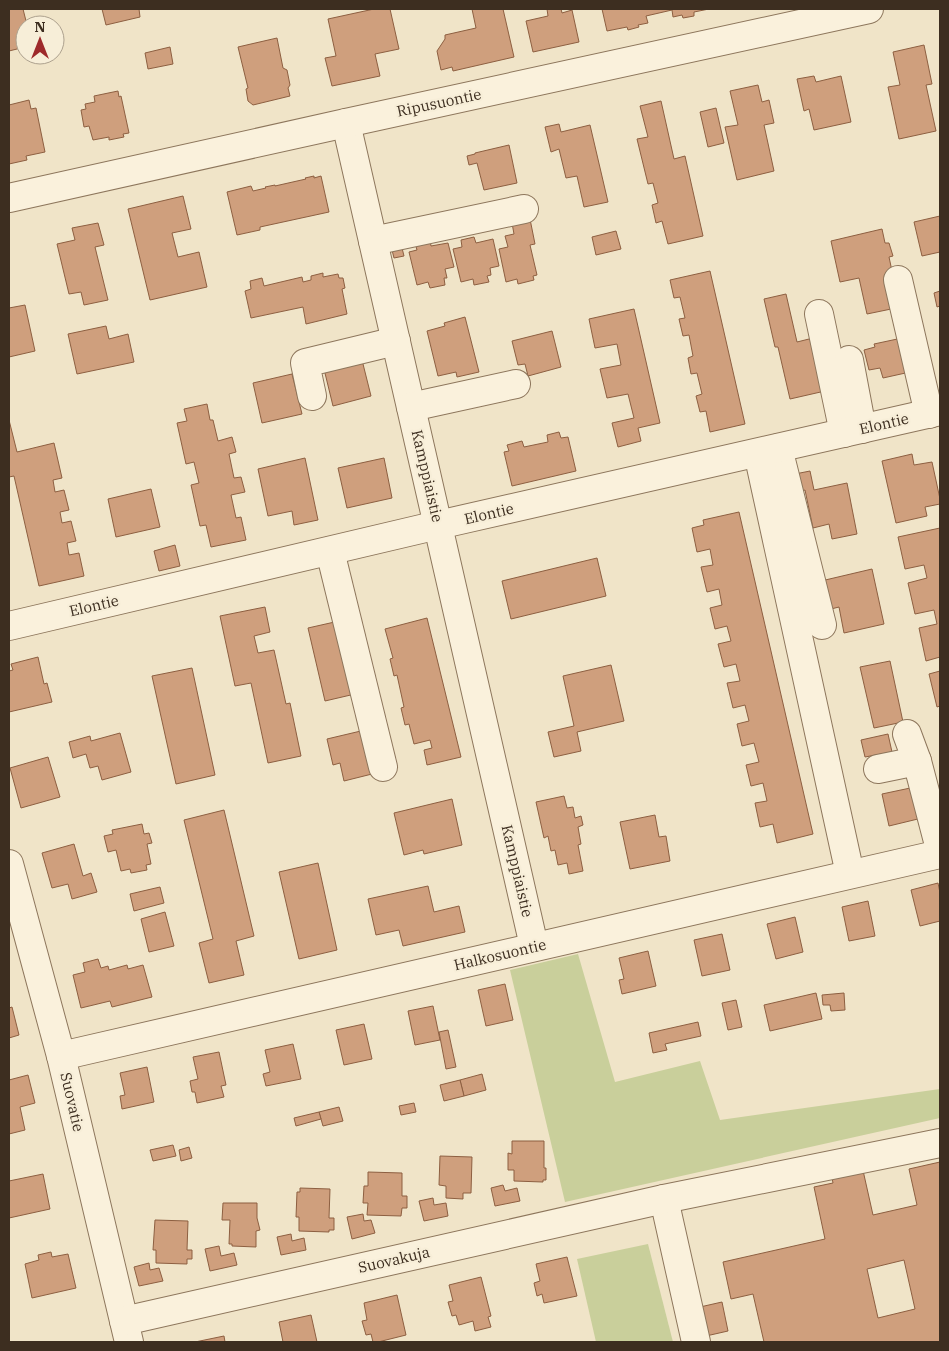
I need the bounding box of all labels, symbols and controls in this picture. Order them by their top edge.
north arrow [15,15,65,65]
text: N [34,18,46,36]
street label: Ripusuontie [395,84,483,121]
street label: Elontie [857,409,910,438]
street label: Kamppiaistie [408,428,447,524]
street label: Elontie [462,499,515,528]
street label: Elontie [67,591,120,620]
street label: Kamppiaistie [498,823,537,919]
street label: Halkosuontie [452,935,548,974]
street label: Suovatie [56,1070,89,1133]
street label: Suovakuja [356,1242,432,1277]

